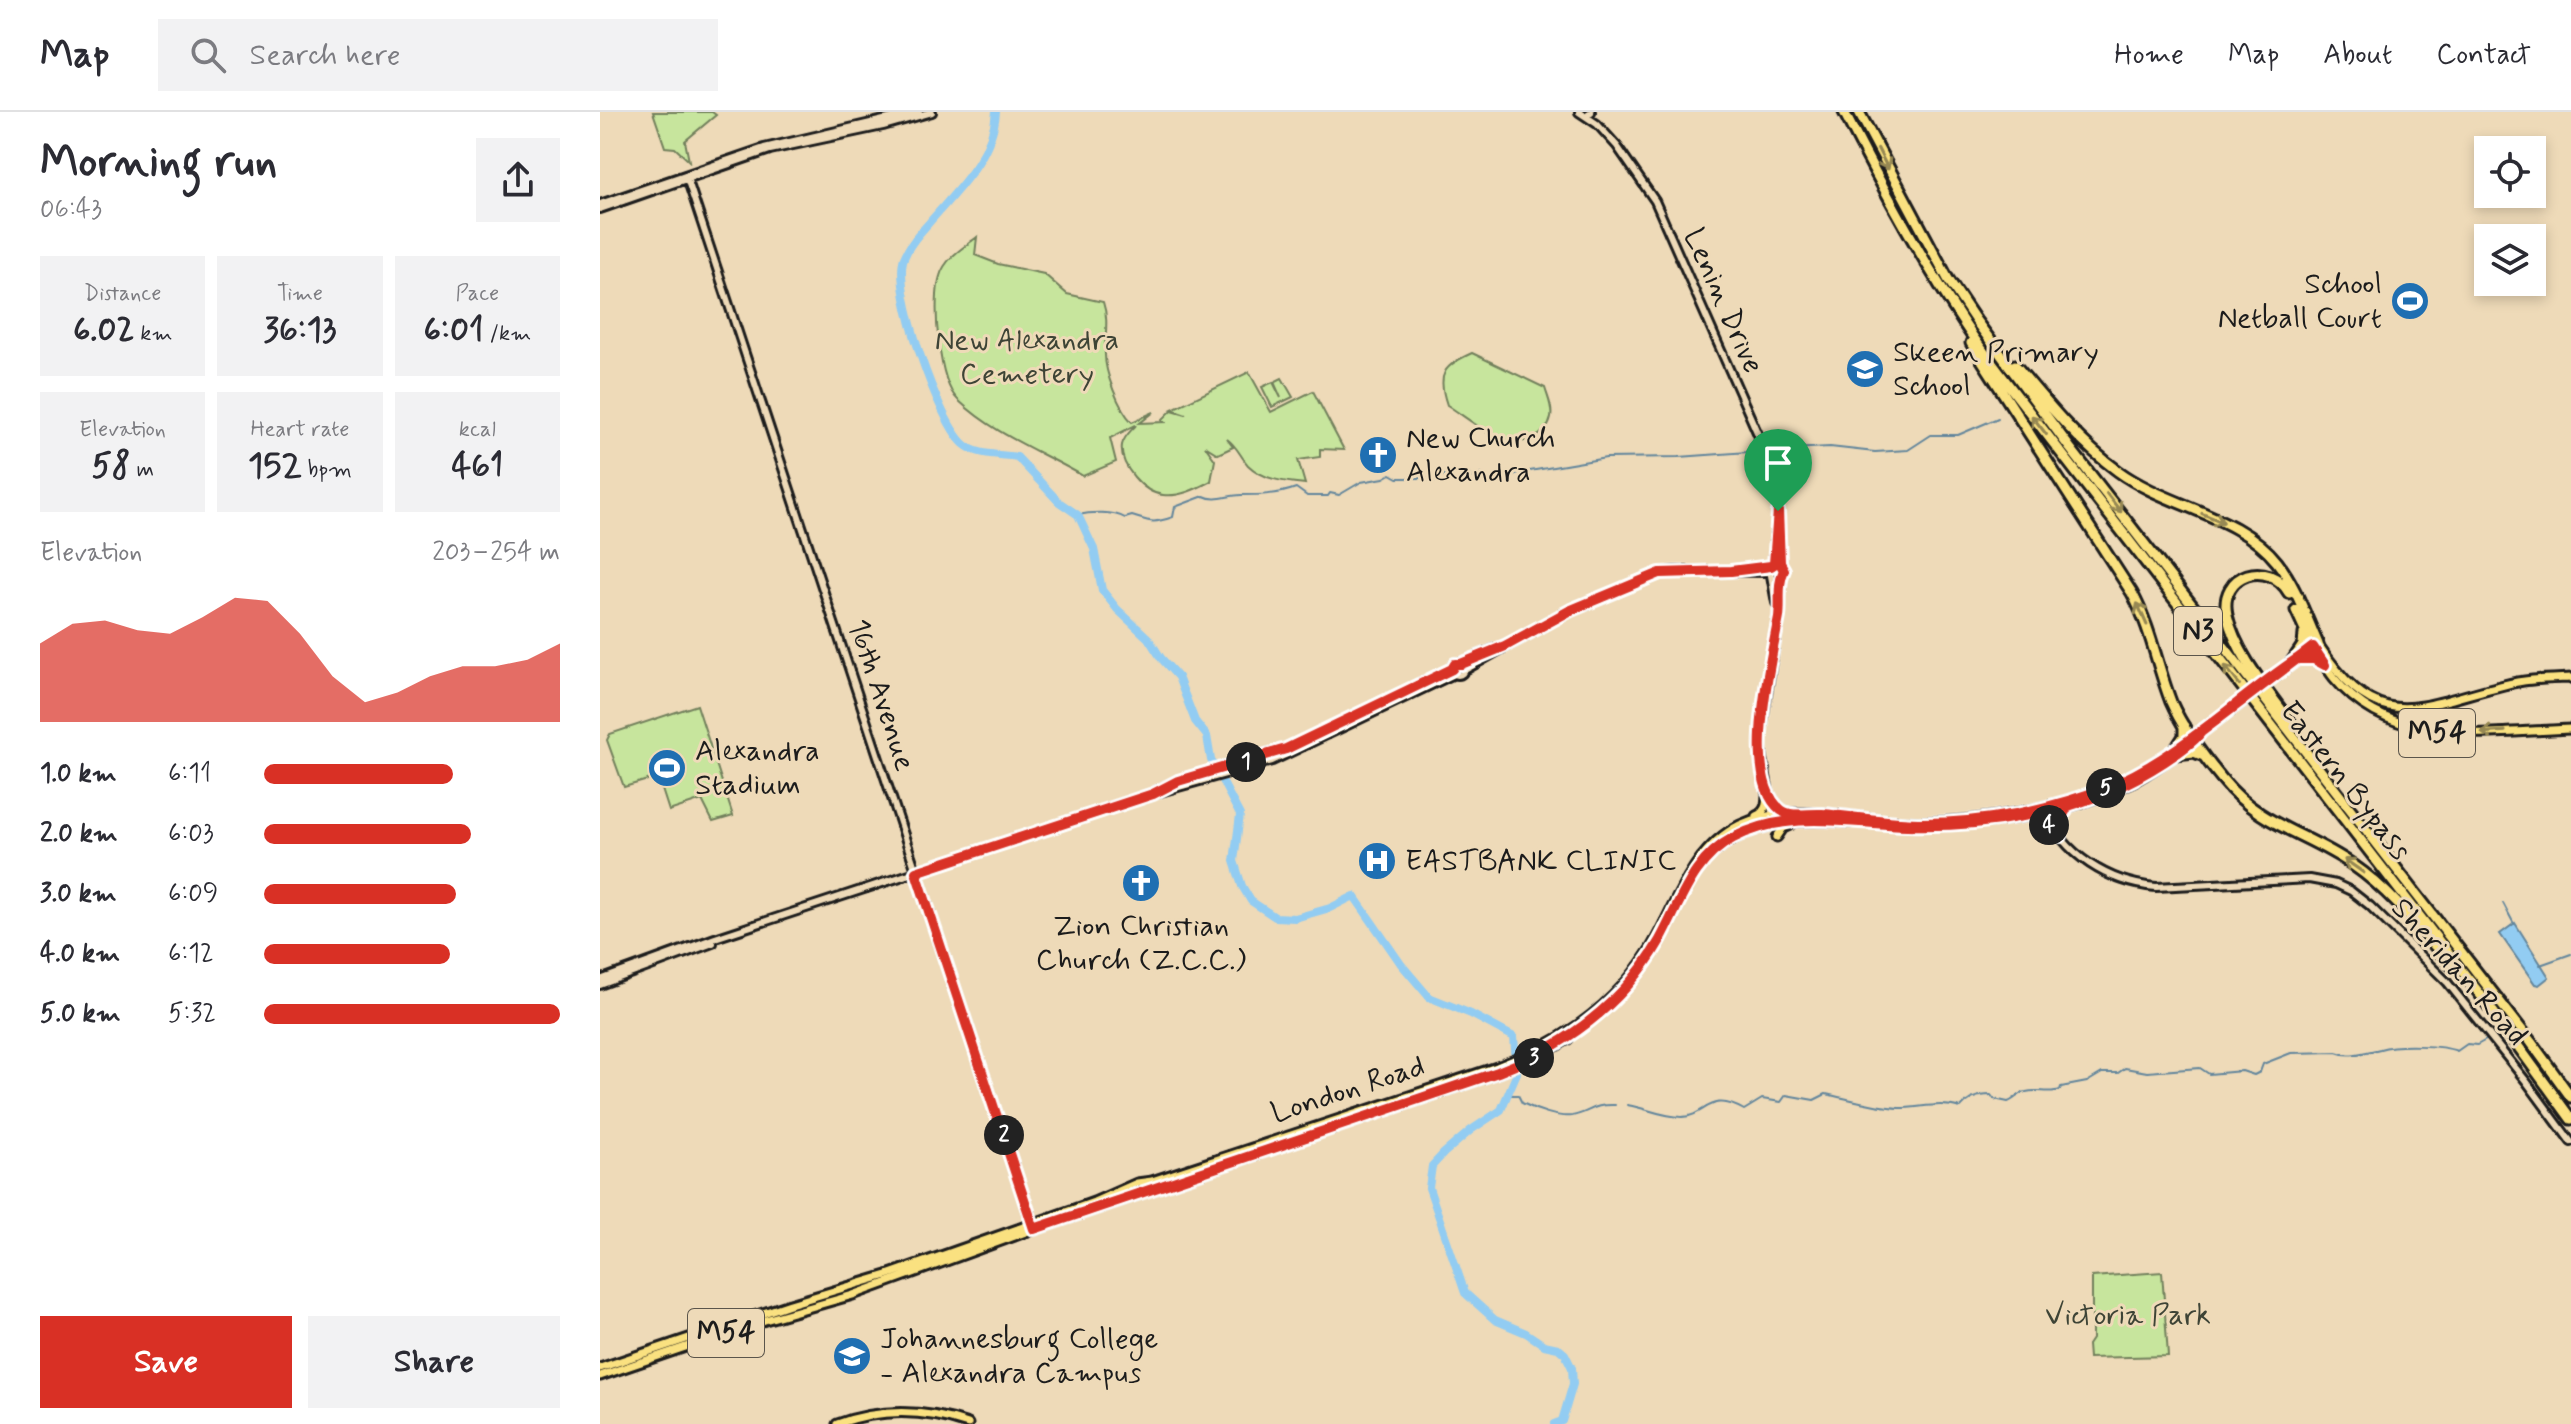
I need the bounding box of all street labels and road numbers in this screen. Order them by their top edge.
street label: Lenin Drive [1674,222,1772,380]
road number: N3 [2174,607,2222,655]
street label: 16th Avenue [838,614,924,776]
street label: Eastern Bypass [2271,693,2419,869]
road number: M54 [2399,709,2475,757]
street label: Sheridan Road [2382,890,2536,1054]
street label: London Road [1266,1047,1430,1133]
road number: M54 [688,1309,764,1357]

